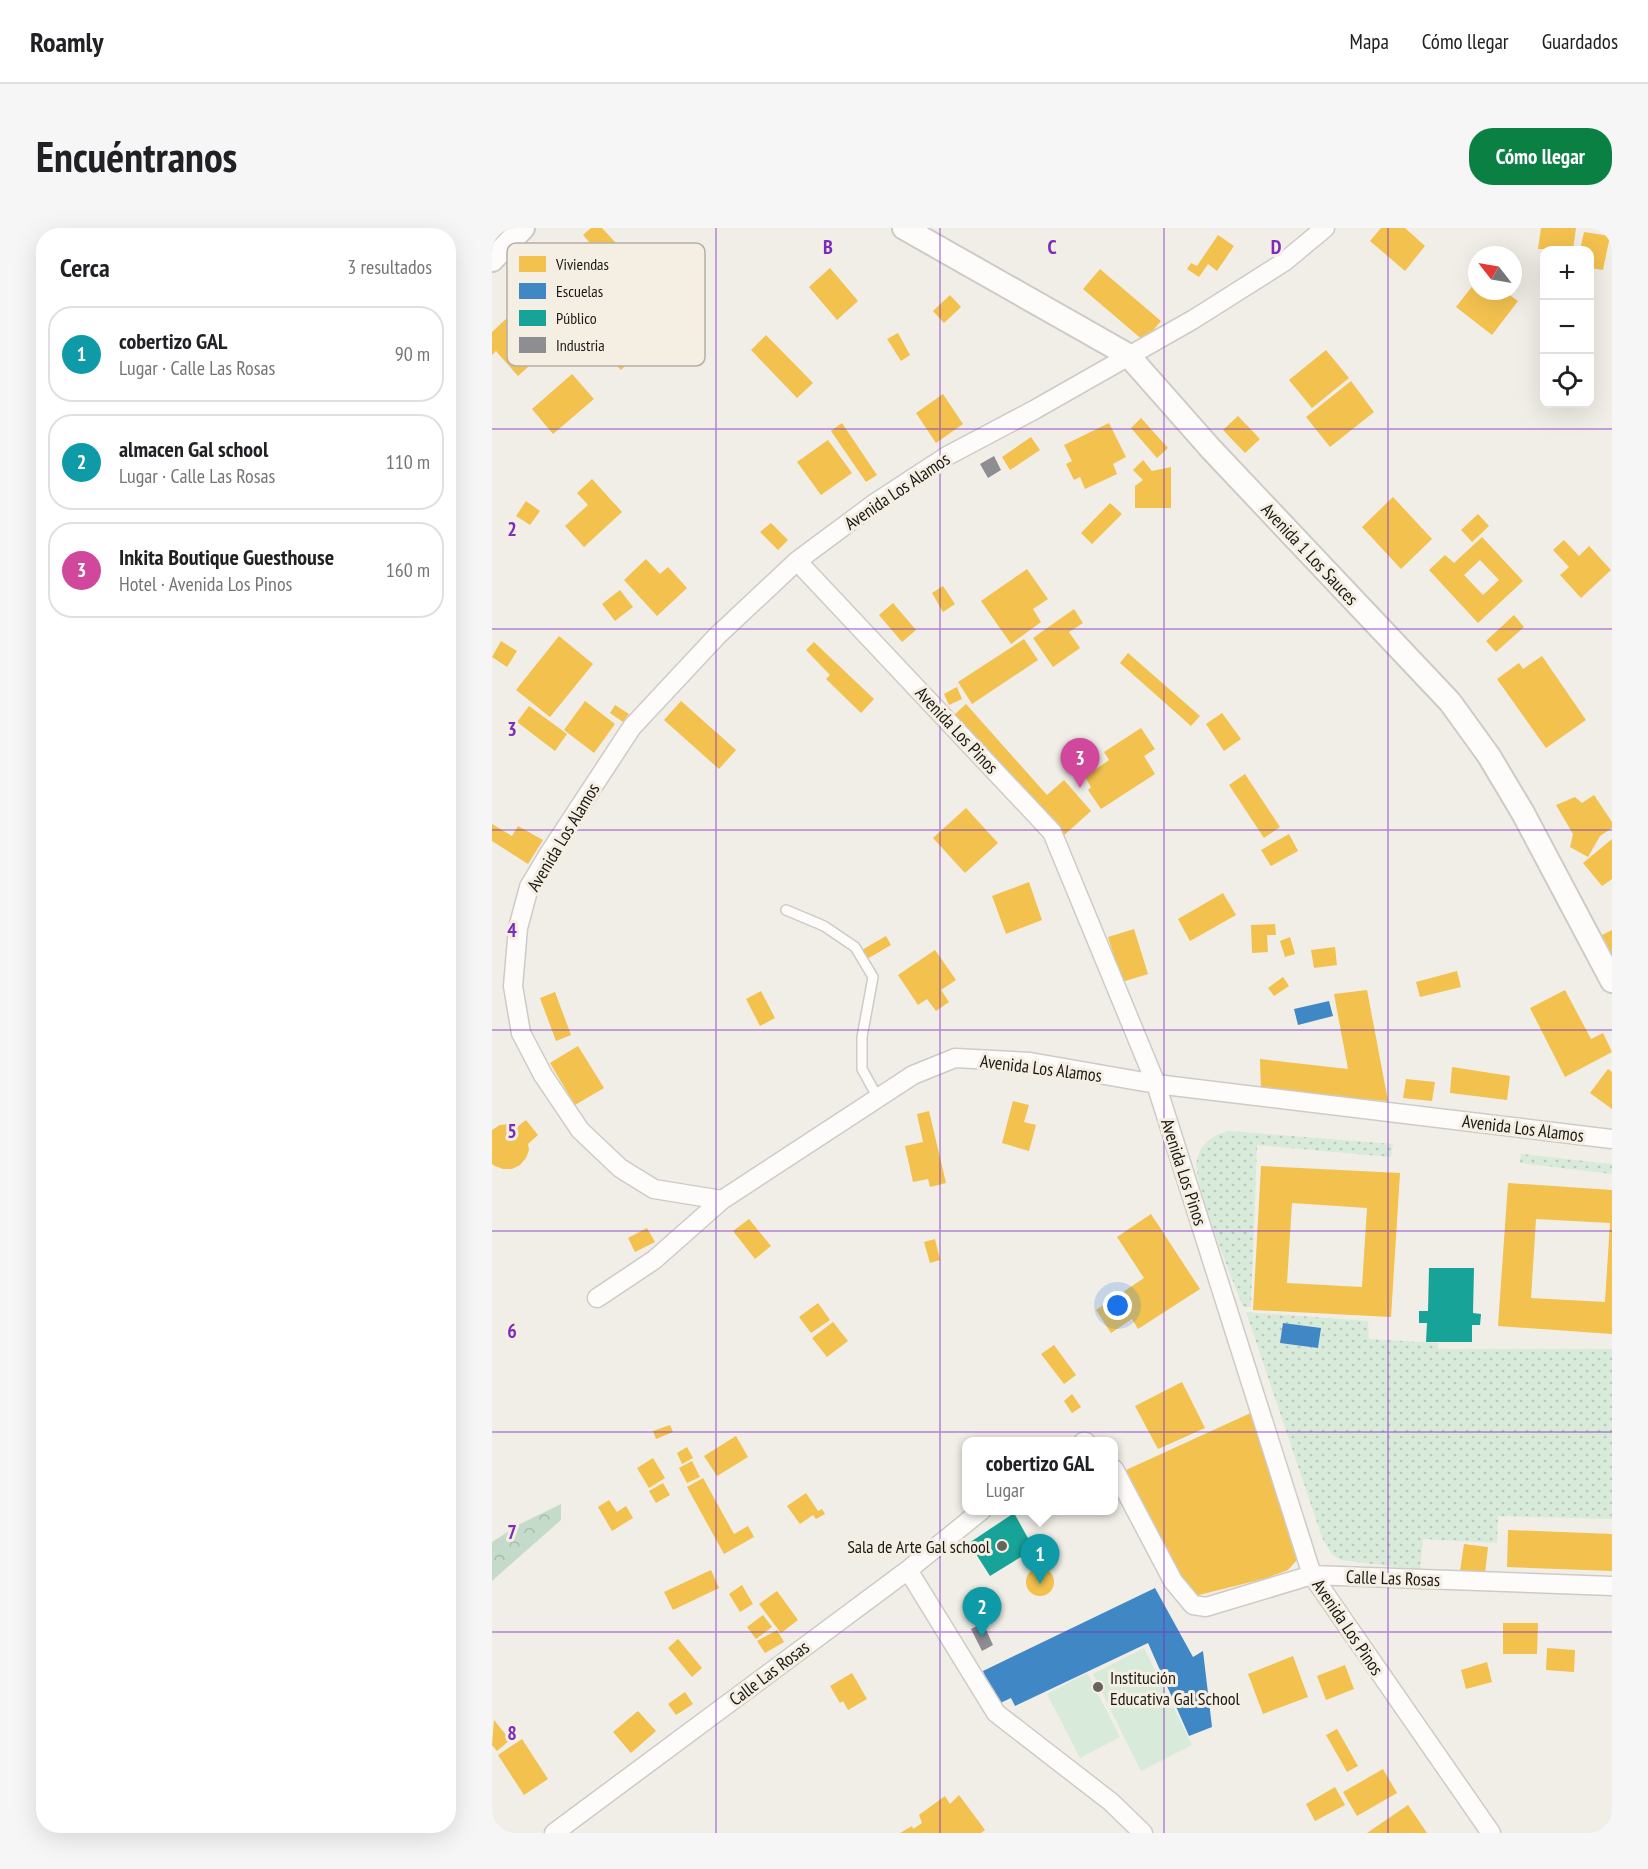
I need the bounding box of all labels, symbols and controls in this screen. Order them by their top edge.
text: Roamly [30,23,104,60]
text: Mapa [1350,28,1389,55]
text: Cómo llegar [1422,28,1509,55]
text: Guardados [1542,28,1618,55]
button: Cómo llegar [1469,128,1612,185]
text: Encuéntranos [36,129,237,184]
text: B [823,234,833,260]
text: C [1047,234,1057,260]
text: D [1271,234,1282,260]
legend [507,243,705,366]
north arrow [1468,246,1522,300]
map controls [1540,246,1594,408]
button: + [1540,246,1594,300]
text: Cerca [60,251,110,284]
text: 3 resultados [347,254,432,280]
text: Viviendas [555,254,609,274]
text: Escuelas [556,281,603,301]
button: − [1540,300,1594,354]
text: Público [556,308,597,328]
text: cobertizo GAL [119,327,227,355]
text: Industria [556,335,605,355]
text: 1 [77,341,86,367]
text: 90 m [395,341,430,367]
button: locate [1540,354,1594,408]
text: Lugar · Calle Las Rosas [119,355,275,381]
text: almacen Gal school [119,435,268,463]
street label: Avenida Los Alamos [840,447,954,535]
text: 2 [77,449,86,475]
text: 110 m [386,449,430,475]
text: Lugar · Calle Las Rosas [119,463,275,489]
street label: Avenida 1 Los Sauces [1257,498,1363,610]
text: 2 [507,516,517,542]
text: Inkita Boutique Guesthouse [119,543,334,571]
text: 3 [77,557,86,583]
text: 160 m [386,557,430,583]
text: Hotel · Avenida Los Pinos [119,571,292,597]
street label: Avenida Los Pinos [911,682,1003,778]
text: 3 [507,716,517,742]
pin: 3 [1060,738,1100,788]
street label: Avenida Los Alamos [522,779,604,895]
text: 4 [507,917,517,943]
street label: Avenida Los Alamos [979,1049,1103,1087]
street label: Avenida Los Alamos [1461,1109,1585,1147]
street label: Avenida Los Pinos [1156,1116,1212,1228]
text: 5 [507,1118,517,1144]
your location [1103,1291,1132,1320]
text: 6 [507,1318,517,1344]
popup [962,1437,1118,1515]
text: cobertizo GAL [986,1449,1094,1477]
text: Lugar [986,1477,1025,1503]
text: 7 [507,1519,517,1545]
pin: 1 [1020,1534,1060,1584]
place label: Sala de Arte Gal school [847,1535,991,1558]
marker: Sala de Arte Gal school [995,1539,1009,1553]
street label: Calle Las Rosas [1346,1565,1440,1591]
street label: Avenida Los Pinos [1307,1574,1389,1680]
pin: 2 [962,1588,1002,1637]
street label: Calle Las Rosas [724,1635,814,1711]
place label: Institución Educativa Gal School [1110,1666,1240,1710]
marker: Institución Educativa Gal School [1091,1680,1105,1694]
text: 8 [507,1720,517,1746]

